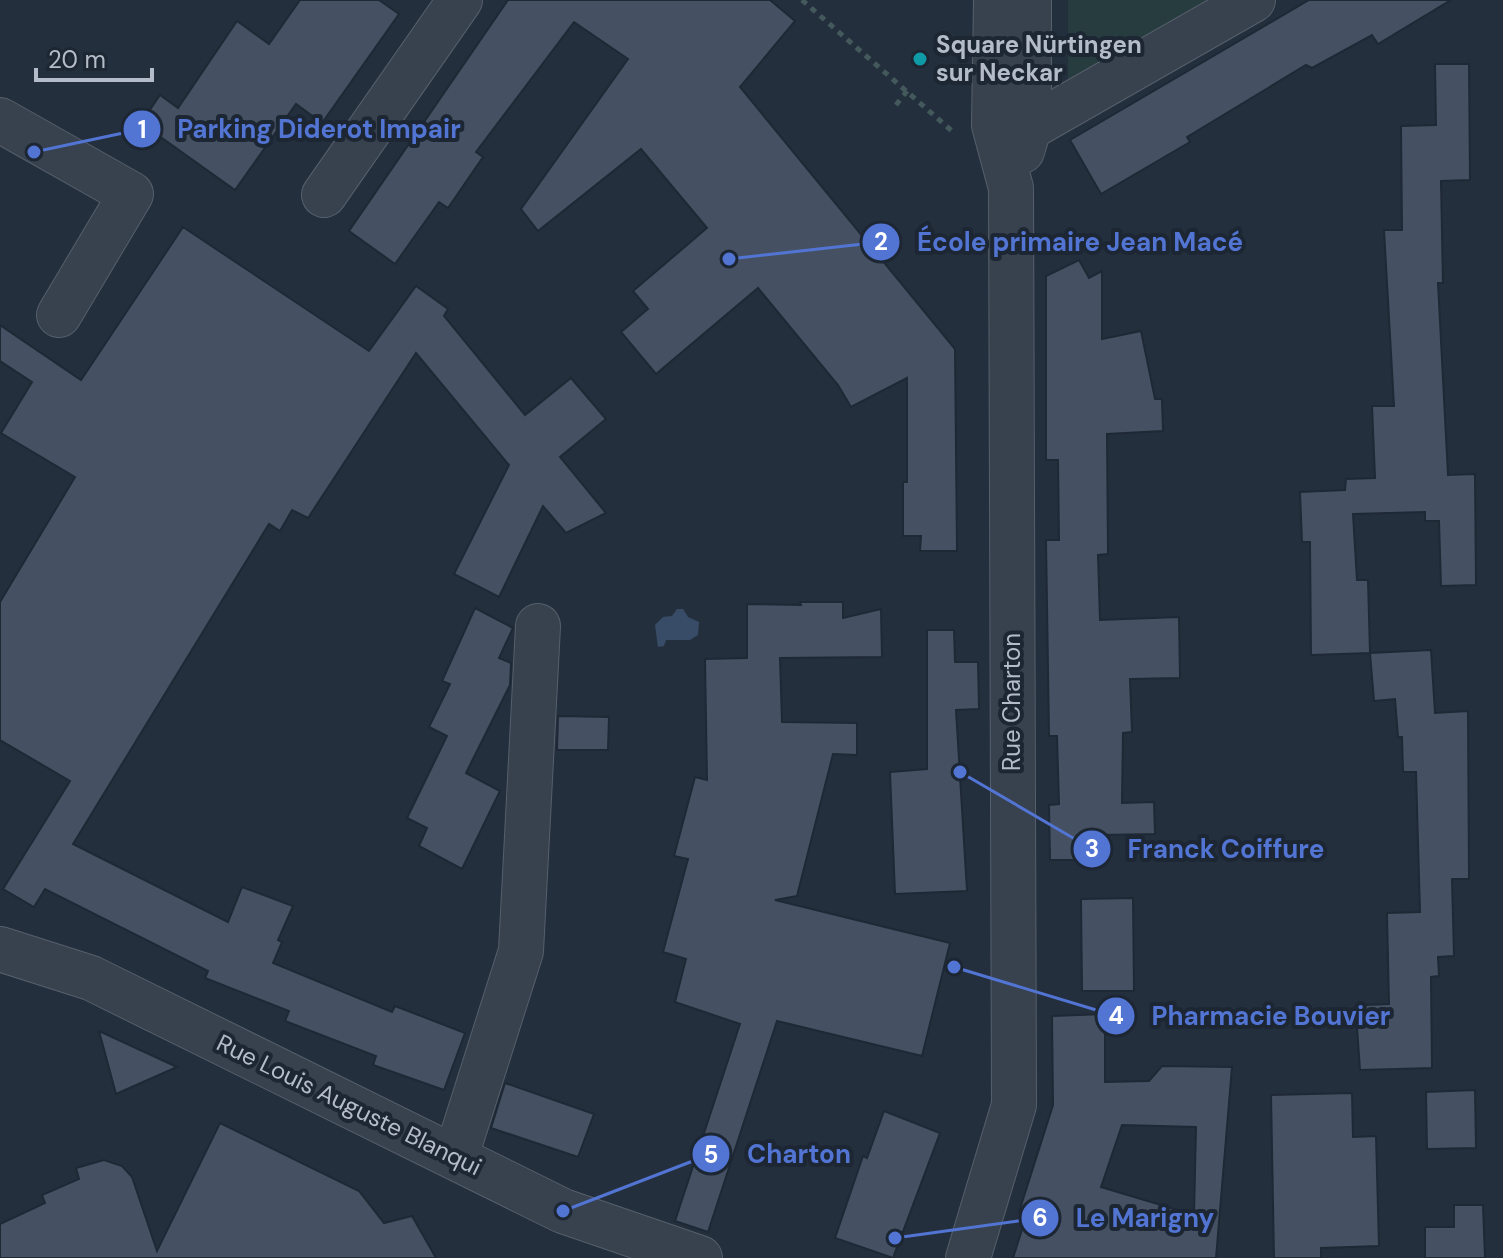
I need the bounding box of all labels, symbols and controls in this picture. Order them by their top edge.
place label: Square Nürtingen sur Neckar [936,29,1142,88]
scale bar [36,32,152,82]
text: 20 m [48,44,106,75]
marker: Square Nürtingen sur Neckar [911,50,929,68]
callout: Parking Diderot Impair [122,104,477,154]
text: Parking Diderot Impair [177,112,461,146]
text: 1 [138,114,146,145]
callout: École primaire Jean Macé [861,217,1259,267]
text: École primaire Jean Macé [917,225,1243,259]
text: 2 [874,226,888,257]
street label: Rue Charton [996,633,1027,771]
callout: Franck Coiffure [1072,824,1341,874]
text: Franck Coiffure [1128,832,1324,866]
text: 3 [1085,833,1099,864]
callout: Pharmacie Bouvier [1096,991,1406,1041]
text: Pharmacie Bouvier [1152,999,1391,1033]
text: 4 [1108,1000,1124,1031]
street label: Rue Louis Auguste Blanqui [212,1027,487,1182]
callout: Charton [691,1129,867,1179]
text: Charton [747,1137,851,1171]
text: 5 [704,1139,718,1170]
callout: Le Marigny [1020,1193,1230,1243]
text: Le Marigny [1076,1201,1215,1235]
text: 6 [1032,1202,1048,1233]

